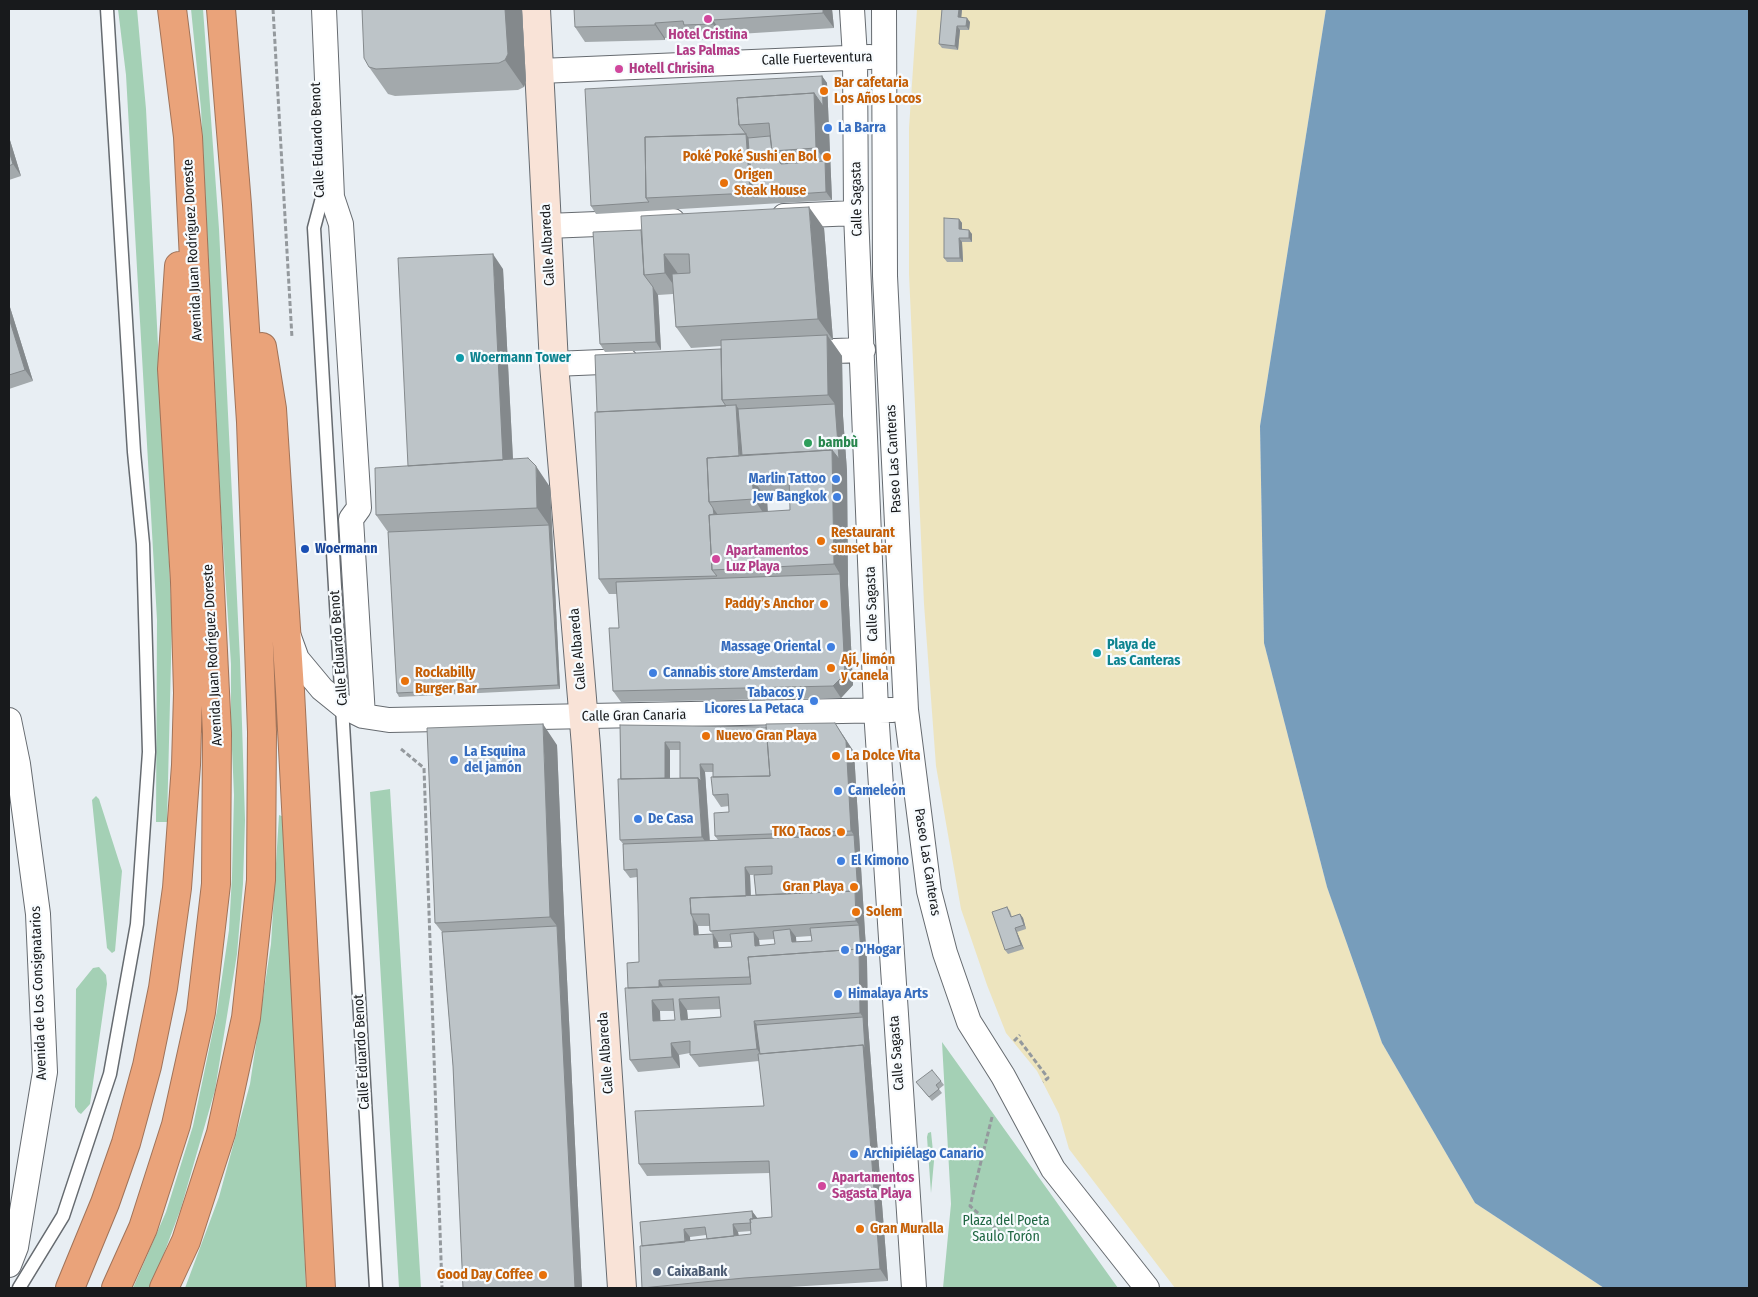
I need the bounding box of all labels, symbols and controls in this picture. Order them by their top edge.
marker: Hotel Cristina Las Palmas [702,13,714,25]
place label: Hotel Cristina Las Palmas [668,27,748,59]
street label: Calle Fuerteventura [761,49,873,69]
place label: Hotell Chrisina [629,61,715,77]
marker: Hotell Chrisina [613,63,625,75]
place label: Bar cafetaria Los Años Locos [834,75,921,108]
street label: Calle Eduardo Benot [308,82,328,198]
marker: Bar cafetaria Los Años Locos [818,85,830,97]
place label: La Barra [838,120,886,136]
marker: La Barra [822,122,834,134]
place label: Poké Poké Sushi en Bol [683,149,817,165]
marker: Poké Poké Sushi en Bol [821,151,833,163]
street label: Avenida Juan Rodríguez Doreste [180,159,206,341]
street label: Calle Sagasta [848,161,866,237]
place label: Origen Steak House [734,167,806,200]
marker: Origen Steak House [718,177,730,189]
street label: Calle Albareda [537,203,559,287]
place label: Woermann Tower [470,350,571,366]
marker: Woermann Tower [454,352,466,364]
street label: Paseo Las Canteras [883,404,905,514]
place label: bambù [818,435,858,451]
marker: bambù [802,437,814,449]
place label: Marlin Tattoo [748,471,826,487]
marker: Marlin Tattoo [830,473,842,485]
place label: Jew Bangkok [753,489,827,505]
marker: Jew Bangkok [831,491,843,503]
place label: Restaurant sunset bar [831,525,895,558]
marker: Restaurant sunset bar [815,535,827,547]
place label: Woermann [315,541,378,557]
marker: Woermann [299,543,311,555]
place label: Apartamentos Luz Playa [726,543,808,576]
marker: Apartamentos Luz Playa [710,553,722,565]
street label: Avenida Juan Rodríguez Doreste [200,564,226,746]
street label: Calle Sagasta [862,566,882,642]
street label: Calle Eduardo Benot [327,590,351,706]
place label: Paddy’s Anchor [725,596,814,612]
marker: Paddy’s Anchor [818,598,830,610]
street label: Calle Albareda [566,607,590,691]
place label: Playa de Las Canteras [1107,637,1180,670]
place label: Massage Oriental [721,639,821,655]
marker: Massage Oriental [825,641,837,653]
marker: Playa de Las Canteras [1091,647,1103,659]
place label: Ají, limón y canela [841,652,895,684]
marker: Ají, limón y canela [825,662,837,674]
place label: Rockabilly Burger Bar [415,665,477,698]
place label: Cannabis store Amsterdam [663,665,818,681]
marker: Cannabis store Amsterdam [647,667,659,679]
marker: Rockabilly Burger Bar [399,675,411,687]
place label: Tabacos y Licores La Petaca [704,685,804,718]
marker: Tabacos y Licores La Petaca [808,695,820,707]
street label: Calle Gran Canaria [582,707,686,725]
place label: Nuevo Gran Playa [716,728,817,744]
marker: Nuevo Gran Playa [700,730,712,742]
place label: La Esquina del jamón [464,744,526,776]
place label: La Dolce Vita [846,748,920,764]
marker: La Dolce Vita [830,750,842,762]
marker: La Esquina del jamón [448,754,460,766]
place label: Cameleón [848,783,906,799]
marker: Cameleón [832,785,844,797]
street label: Paseo Las Canteras [910,807,944,917]
place label: De Casa [648,811,693,827]
marker: De Casa [632,813,644,825]
place label: TKO Tacos [772,824,831,840]
marker: TKO Tacos [835,826,847,838]
place label: El Kimono [851,853,909,869]
marker: El Kimono [835,855,847,867]
place label: Gran Playa [782,879,844,895]
marker: Gran Playa [848,881,860,893]
place label: Solem [866,904,902,920]
street label: Avenida de Los Consignatarios [28,906,50,1080]
marker: Solem [850,906,862,918]
place label: D'Hogar [855,942,901,958]
marker: D'Hogar [839,944,851,956]
place label: Himalaya Arts [848,986,928,1002]
marker: Himalaya Arts [832,988,844,1000]
street label: Calle Eduardo Benot [351,994,373,1110]
street label: Calle Albareda [595,1011,617,1095]
street label: Calle Sagasta [886,1015,908,1091]
place label: Archipiélago Canario [864,1146,984,1162]
marker: Archipiélago Canario [848,1148,860,1160]
place label: Apartamentos Sagasta Playa [832,1170,914,1202]
marker: Apartamentos Sagasta Playa [816,1180,828,1192]
park label: Plaza del Poeta Saulo Torón [962,1213,1050,1246]
place label: Gran Muralla [870,1221,944,1237]
marker: Gran Muralla [854,1223,866,1235]
place label: CaixaBank [667,1264,727,1280]
marker: CaixaBank [651,1266,663,1278]
place label: Good Day Coffee [437,1267,533,1283]
marker: Good Day Coffee [537,1269,549,1281]

